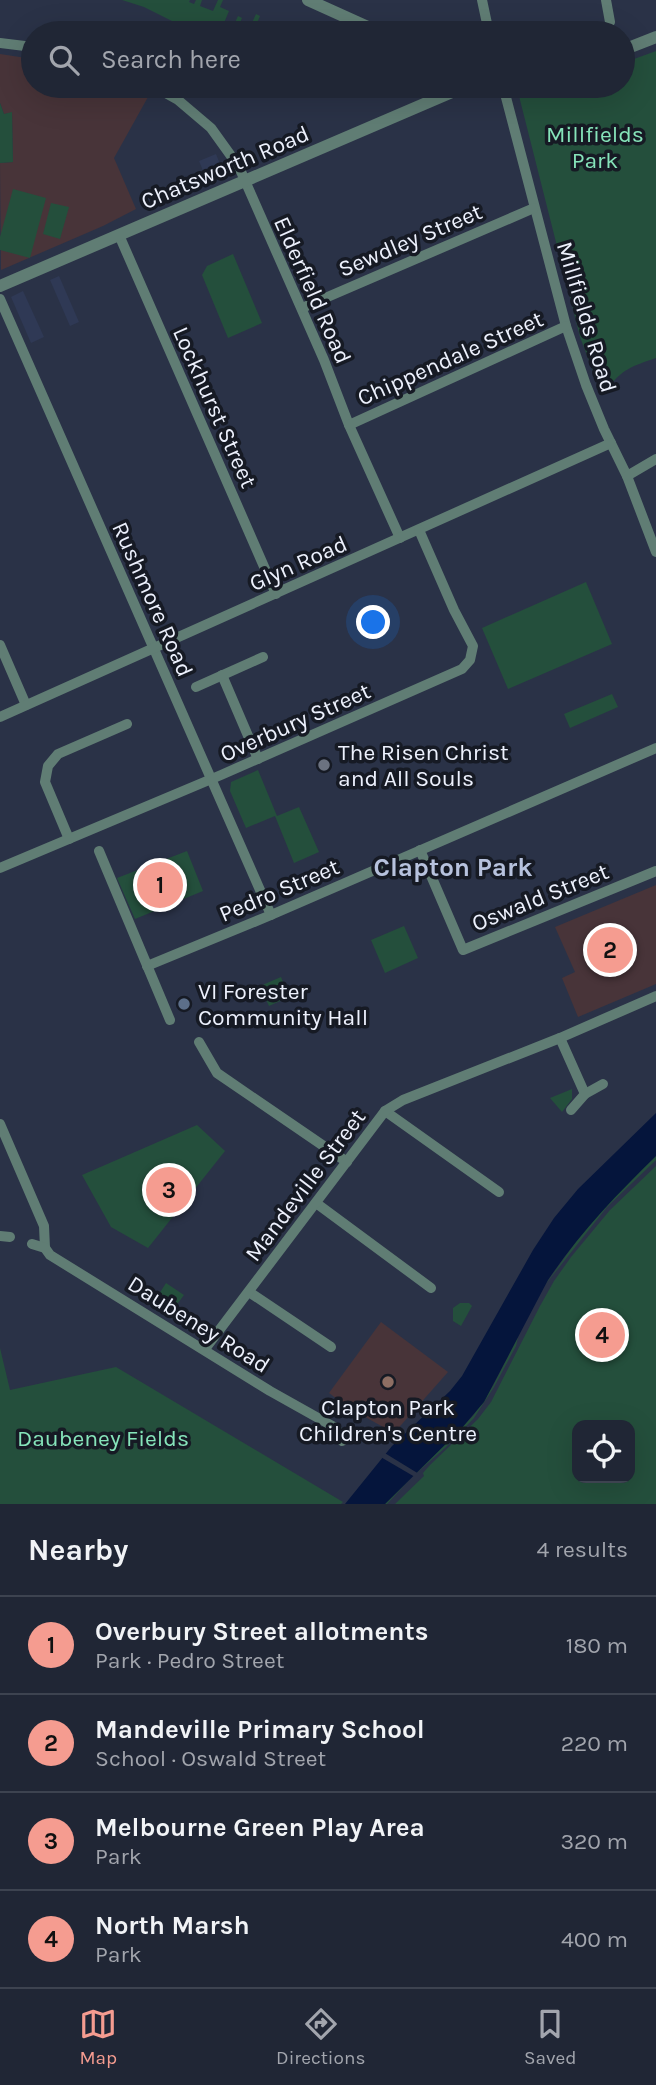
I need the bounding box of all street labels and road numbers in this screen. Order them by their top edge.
street label: Chatsworth Road [137,120,313,215]
street label: Sewdley Street [334,198,486,283]
street label: Elderfield Road [268,212,357,368]
street label: Millfields Road [551,238,622,396]
street label: Chippendale Street [353,305,548,412]
street label: Lockhurst Street [167,322,262,492]
street label: Rushmore Road [106,518,199,681]
street label: Glyn Road [245,530,351,597]
street label: Overbury Street [216,677,375,768]
street label: Pedro Street [215,853,344,928]
street label: Oswald Street [468,858,613,937]
street label: Mandeville Street [239,1104,372,1267]
street label: Daubeney Road [123,1270,275,1379]

